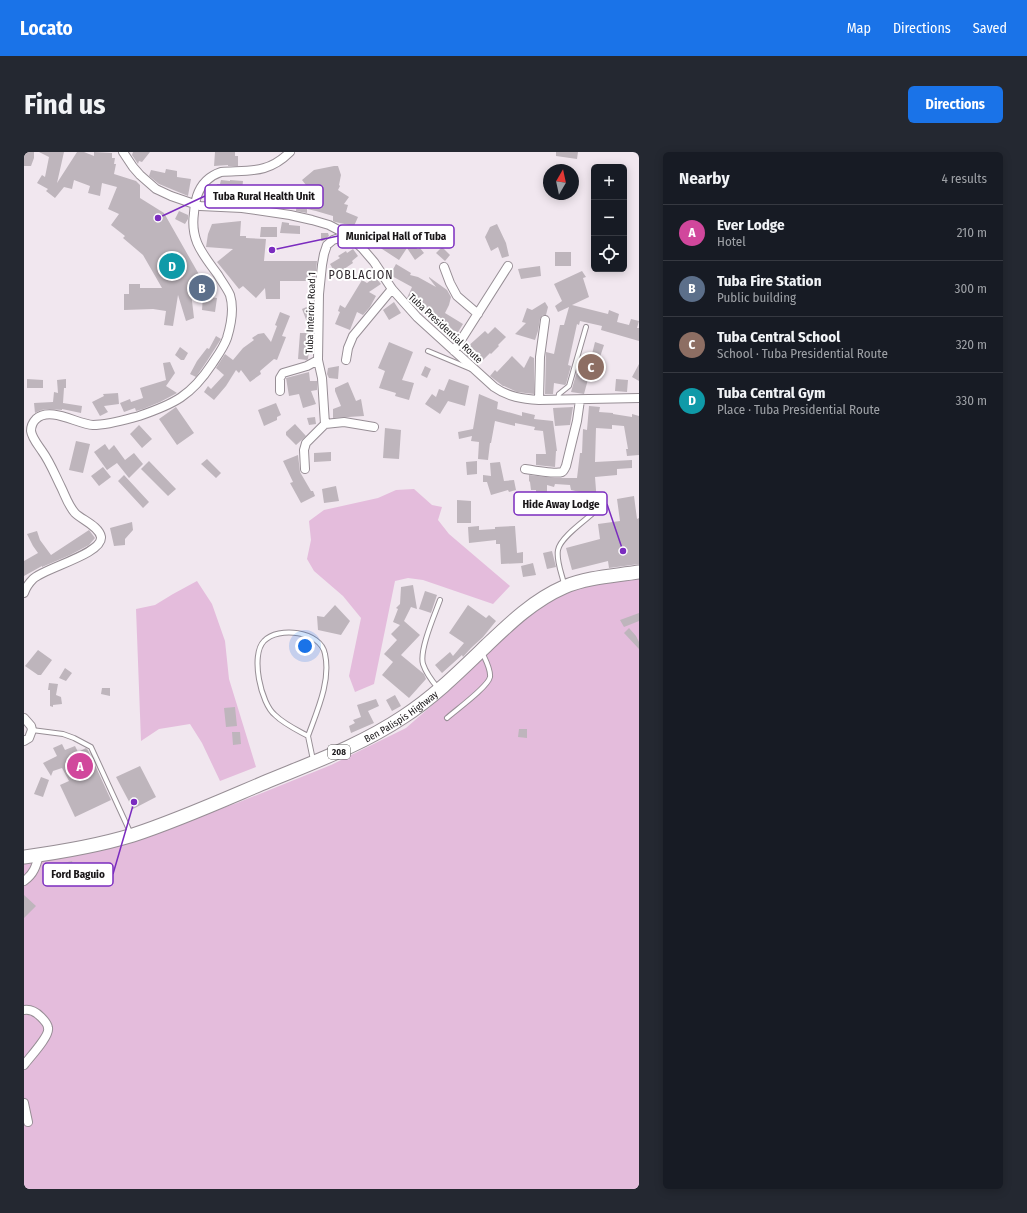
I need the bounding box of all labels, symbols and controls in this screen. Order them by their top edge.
text: Locato [20,17,73,40]
text: Map [847,20,871,37]
text: Directions [893,20,951,37]
text: Saved [973,20,1007,37]
button: Directions [908,86,1003,123]
text: Find us [24,88,106,121]
north arrow [543,164,579,200]
map controls [591,164,627,272]
button: + [591,164,627,200]
text: Nearby [679,168,730,189]
text: 4 results [941,171,987,186]
callout: Tuba Rural Health Unit [205,185,323,208]
text: Tuba Rural Health Unit [213,190,315,203]
button: − [591,200,627,236]
text: Ever Lodge [717,216,785,234]
callout: Municipal Hall of Tuba [338,225,454,248]
text: A [688,225,696,240]
text: 210 m [957,225,987,240]
text: Municipal Hall of Tuba [346,230,447,243]
text: Hotel [717,234,746,249]
button: locate [591,236,627,272]
pin: D [159,251,185,281]
district label: POBLACION [329,268,393,282]
street label: Tuba Interior Road 1 [304,272,318,354]
text: Tuba Fire Station [717,272,822,290]
pin: B [189,273,215,303]
text: B [688,281,696,296]
text: 300 m [955,281,987,296]
text: Public building [717,290,796,305]
street label: Tuba Presidential Route [406,291,485,366]
text: Tuba Central School [717,328,840,346]
text: C [689,337,695,352]
text: 320 m [956,337,987,352]
text: School · Tuba Presidential Route [717,346,888,361]
pin: C [578,352,604,382]
text: Tuba Central Gym [717,384,825,402]
text: D [688,393,696,408]
text: 330 m [955,393,987,408]
text: Place · Tuba Presidential Route [717,402,880,417]
callout: Hide Away Lodge [514,492,607,515]
text: Hide Away Lodge [522,498,600,511]
your location [295,636,315,656]
street label: Ben Palispis Highway [362,688,441,745]
road number: 208 [328,745,350,759]
pin: A [67,751,93,781]
callout: Ford Baguio [43,863,113,886]
text: Ford Baguio [51,868,105,881]

